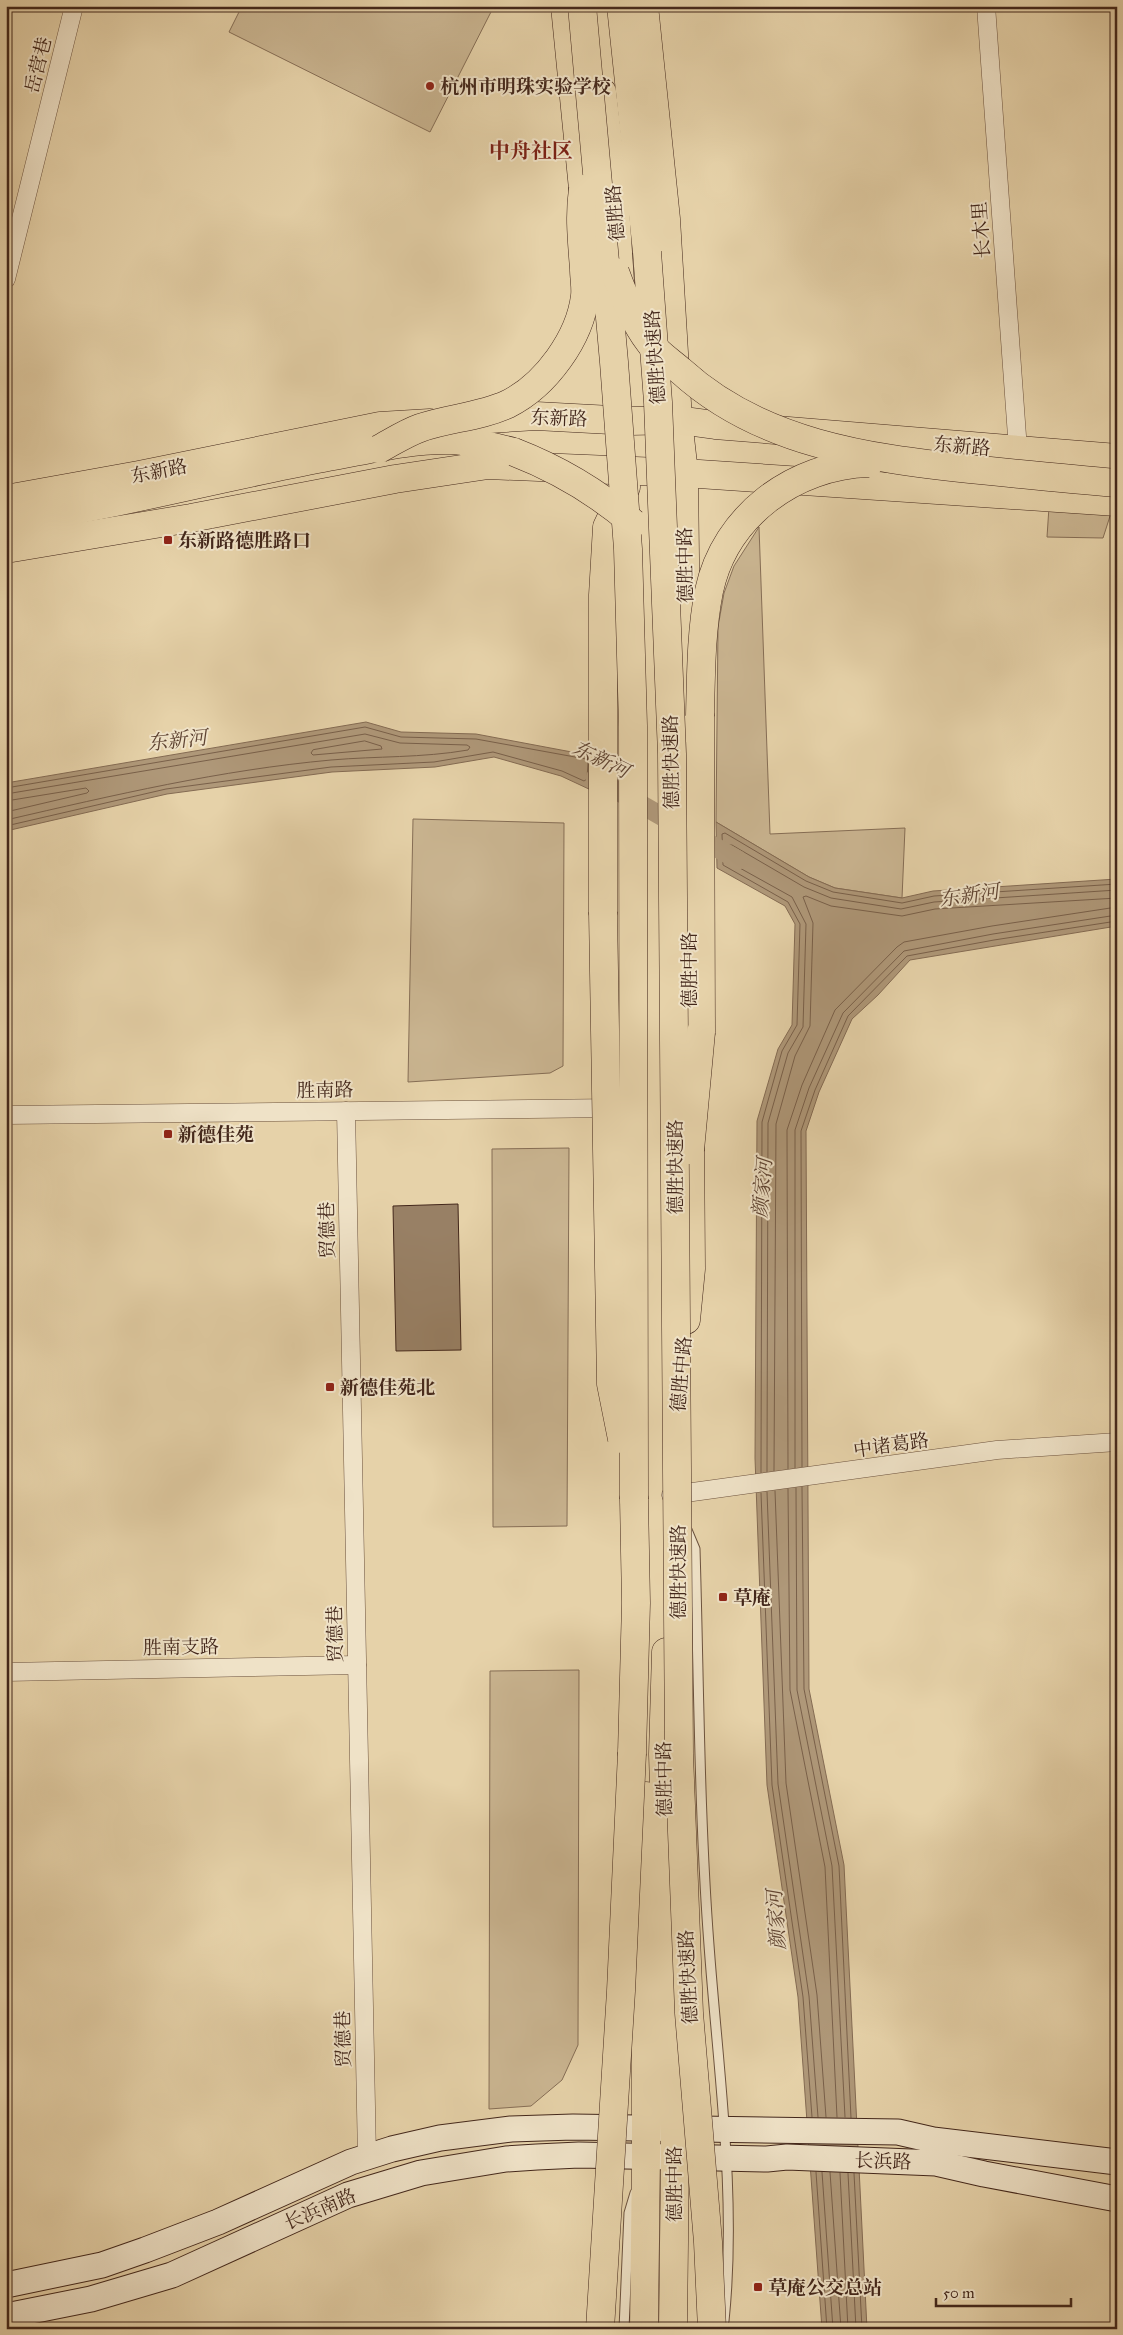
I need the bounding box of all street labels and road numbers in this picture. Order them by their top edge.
street label: 岳营巷 [20,35,56,95]
street label: 德胜路 [601,184,629,242]
street label: 长木里 [968,201,994,259]
street label: 德胜快速路 [640,309,670,405]
street label: 东新路 [530,406,588,430]
street label: 东新路 [933,432,991,460]
street label: 东新路 [129,454,189,488]
street label: 德胜中路 [673,527,697,603]
street label: 德胜快速路 [659,714,683,810]
street label: 德胜中路 [678,932,701,1008]
street label: 胜南路 [296,1078,354,1102]
street label: 德胜快速路 [664,1119,687,1215]
street label: 贸德巷 [315,1201,339,1259]
street label: 德胜中路 [666,1335,696,1413]
street label: 中诸葛路 [852,1428,930,1462]
street label: 德胜快速路 [667,1524,690,1620]
street label: 贸德巷 [323,1605,347,1663]
street label: 胜南支路 [143,1635,219,1659]
street label: 德胜中路 [652,1741,676,1817]
street label: 德胜快速路 [674,1929,702,2025]
street label: 贸德巷 [331,2010,355,2068]
street label: 德胜中路 [663,2146,686,2222]
street label: 长浜路 [854,2149,912,2173]
street label: 长浜南路 [281,2184,359,2234]

